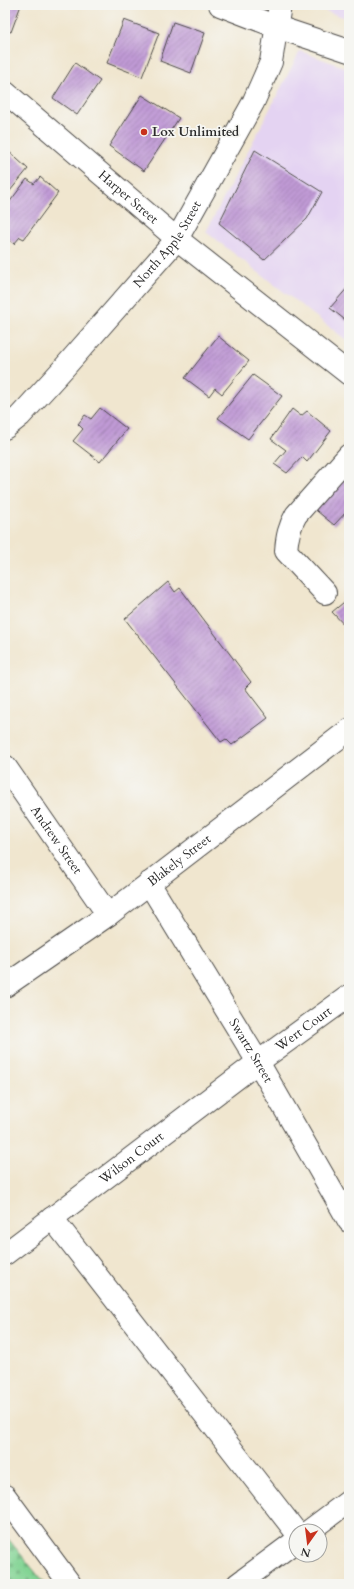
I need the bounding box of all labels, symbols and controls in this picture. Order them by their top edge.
place label: Lox Unlimited [152,123,240,141]
marker: Lox Unlimited [139,127,149,137]
street label: Harper Street [94,166,162,228]
street label: North Apple Street [129,197,206,292]
street label: Andrew Street [26,802,86,878]
street label: Blakely Street [144,830,215,890]
street label: Wert Court [271,1002,335,1056]
street label: Swartz Street [225,1015,277,1086]
street label: Wilson Court [95,1128,168,1189]
north arrow [288,1523,328,1563]
text: N [299,1544,312,1561]

